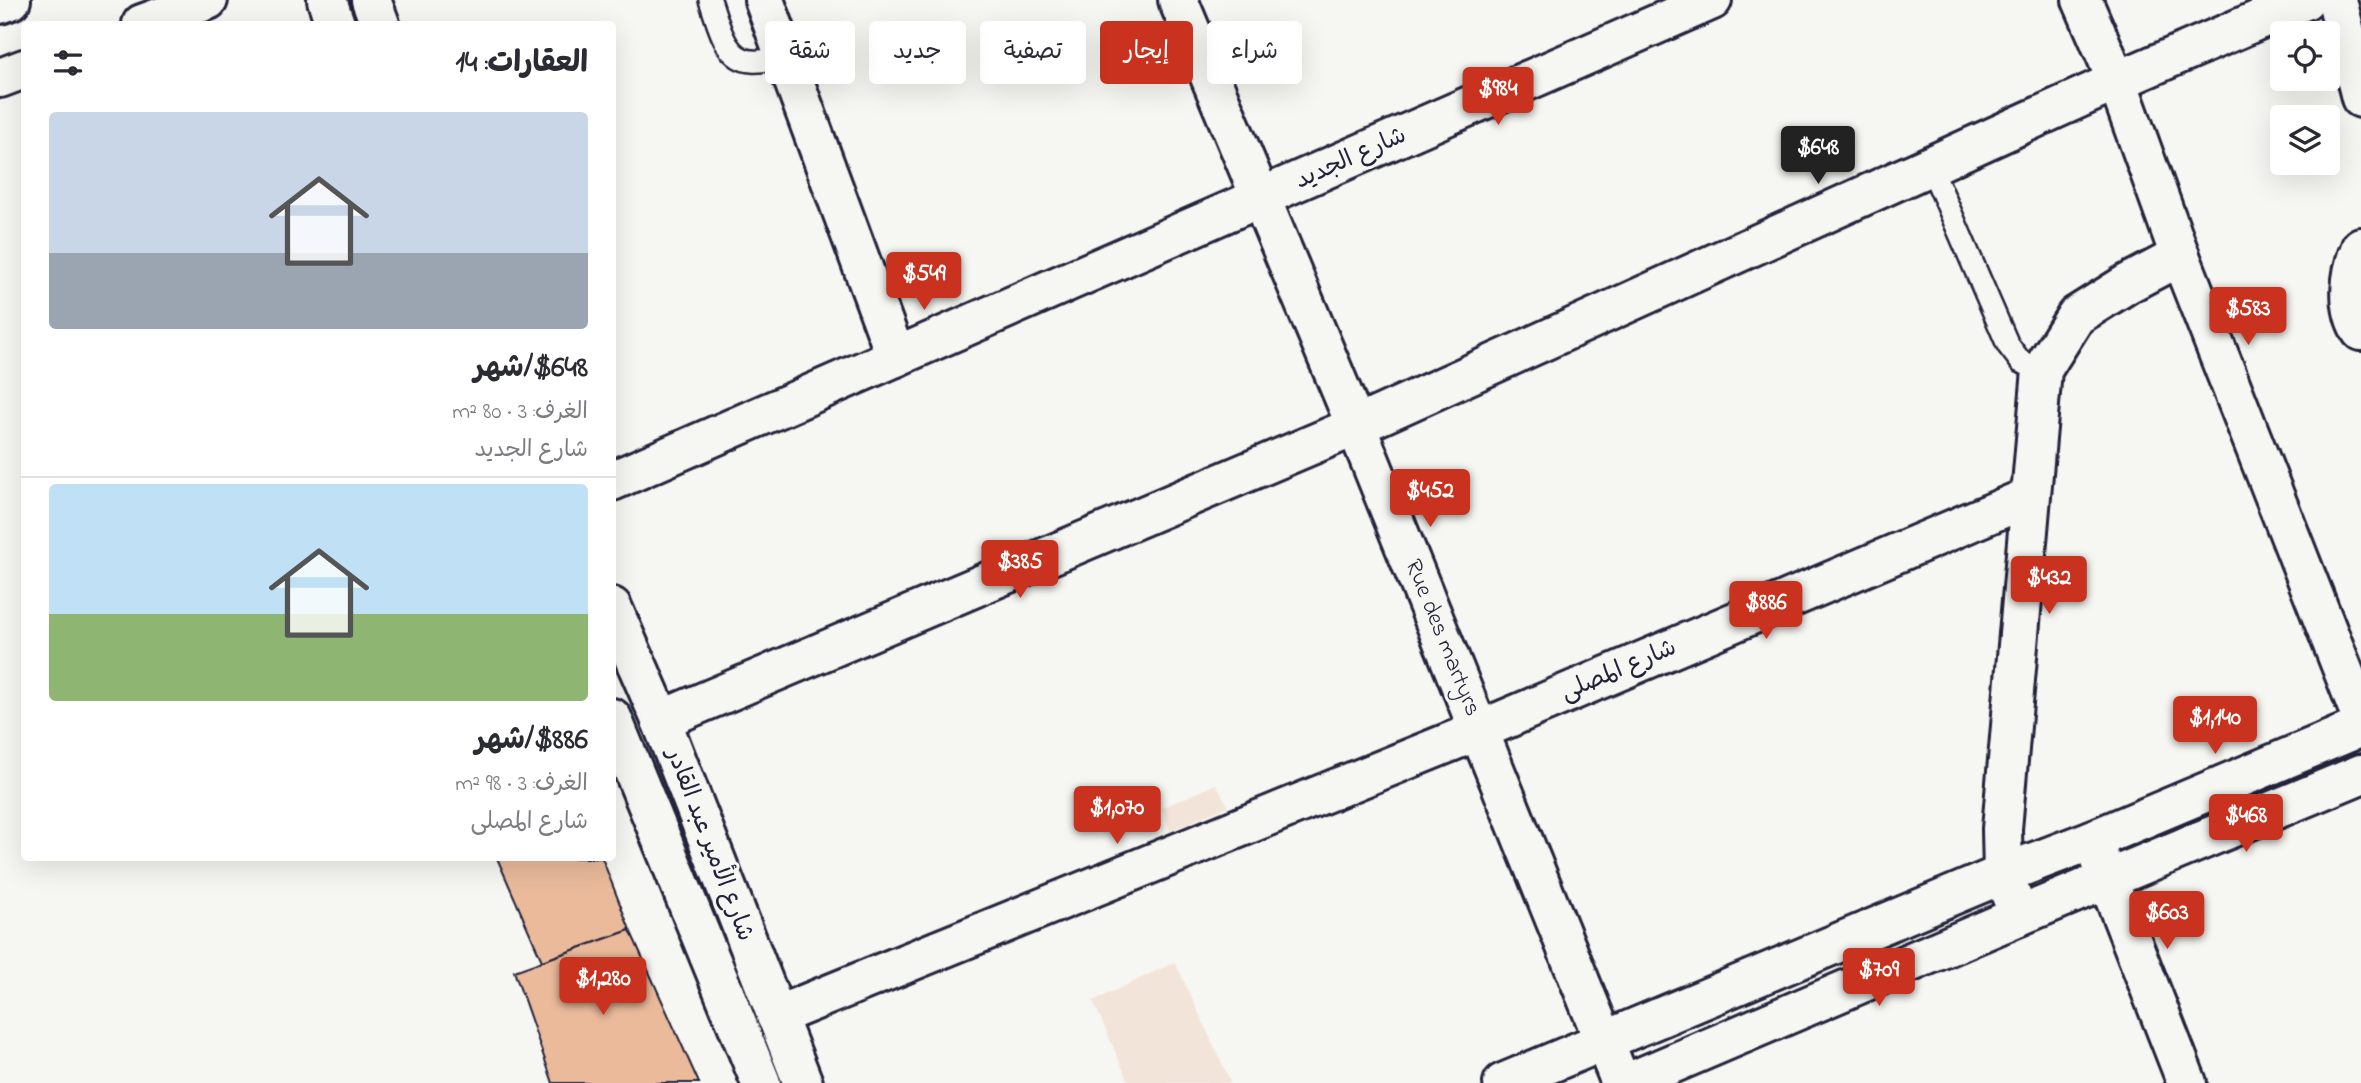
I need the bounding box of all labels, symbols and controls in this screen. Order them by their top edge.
chip: شقة [765,21,855,84]
chip: جديد [869,21,966,84]
chip: تصفية [980,21,1086,84]
chip: إيجار [1100,21,1193,84]
chip: شراء [1207,21,1302,84]
map controls [2270,21,2340,175]
button: locate [2270,21,2340,91]
text: العقارات: 14 [456,42,588,86]
icon: filters [49,44,87,82]
pin: $984 [1457,68,1539,127]
text: $984 [1479,73,1517,106]
button: layers [2270,105,2340,175]
street label: شارع الجديد [1290,119,1412,199]
pin: $648 [1777,127,1859,186]
text: $648 [1797,132,1839,165]
icon: home [256,158,382,284]
pin: $549 [883,252,965,312]
text: $549 [902,258,946,291]
pin: $583 [2207,288,2289,347]
text: $583 [2225,293,2271,326]
text: $648/شهر [474,347,588,391]
text: الغرف: 3 · 80 m² [452,396,588,429]
text: شارع الجديد [474,434,588,467]
pin: $452 [1389,470,1471,529]
text: $452 [1406,475,1454,508]
icon: home [256,530,382,656]
pin: $385 [979,540,1061,600]
text: $385 [997,546,1043,579]
street label: Rue des martyrs [1394,554,1489,722]
pin: $432 [2008,556,2090,616]
text: $432 [2027,562,2071,595]
pin: $886 [1725,582,1807,641]
text: $886 [1745,587,1787,620]
street label: شارع المصلى [1556,631,1682,711]
pin: $1,140 [2158,696,2272,756]
text: $1,140 [2189,702,2241,735]
text: $886/شهر [475,719,588,763]
street label: شارع الأمير عبد القادر [655,741,764,947]
text: الغرف: 3 · 98 m² [455,768,588,801]
pin: $1,070 [1060,786,1174,846]
text: $1,070 [1090,792,1144,825]
pin: $468 [2205,794,2287,854]
text: $468 [2225,800,2267,833]
text: شارع المصلى [471,806,588,839]
pin: $603 [2126,892,2208,951]
text: $603 [2145,897,2189,930]
pin: $709 [1838,948,1920,1008]
text: $709 [1859,954,1899,987]
pin: $1,280 [546,958,660,1017]
text: $1,280 [575,963,631,996]

